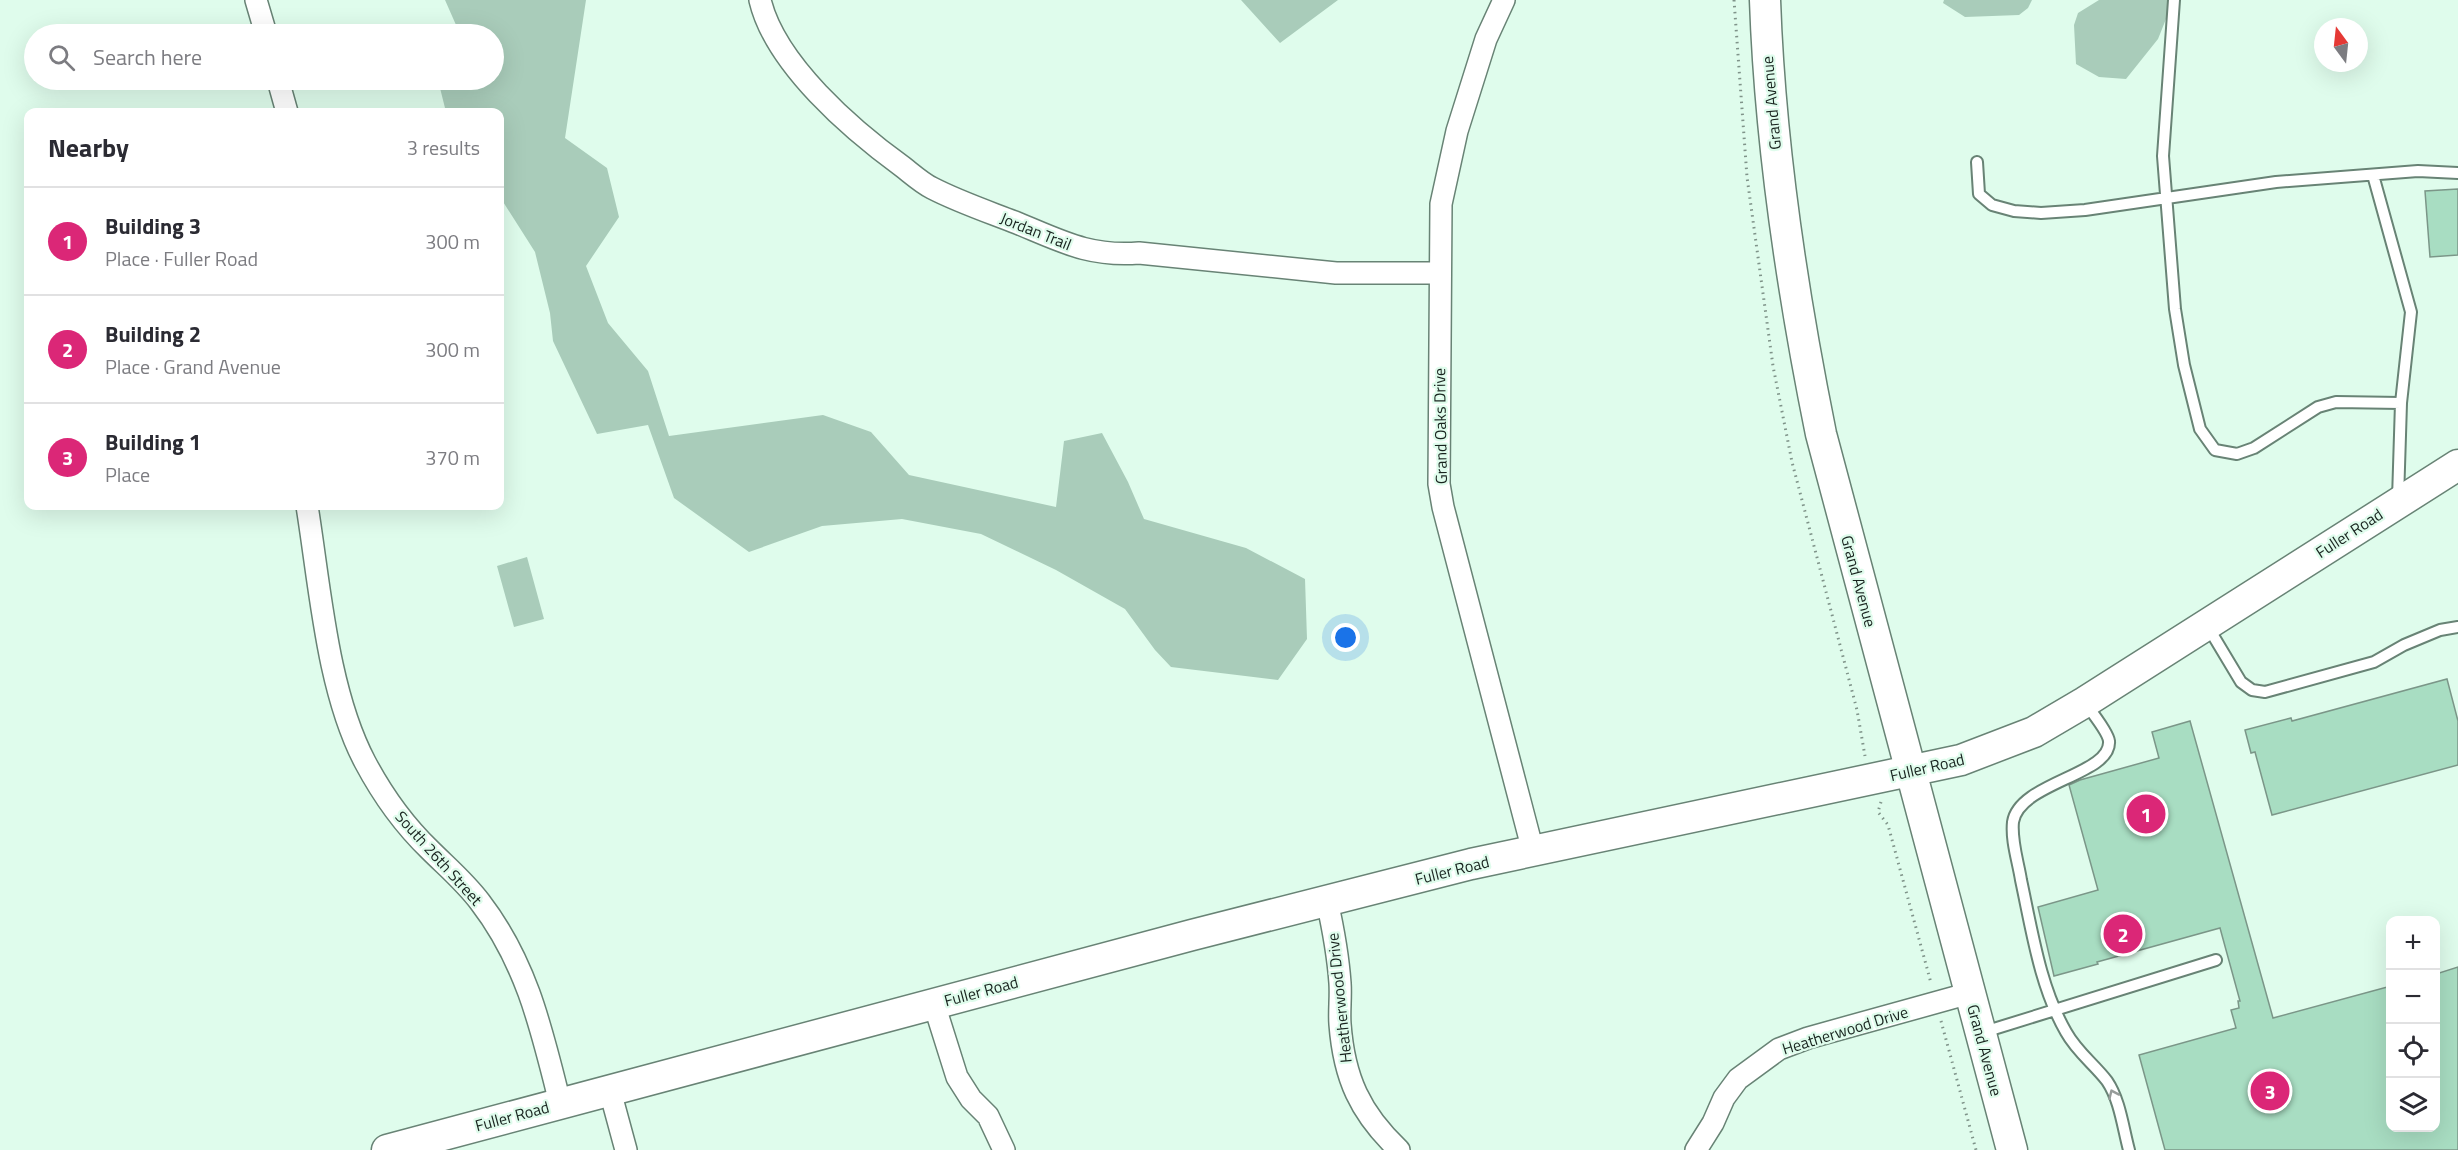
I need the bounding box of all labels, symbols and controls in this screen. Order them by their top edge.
north arrow [2314,18,2368,72]
search box [24,24,504,90]
text: Search here [93,40,202,74]
icon: search [45,41,78,74]
street label: Grand Avenue [1755,55,1787,151]
text: Nearby [48,128,129,167]
text: 3 results [407,132,480,163]
street label: Jordan Trail [997,206,1075,256]
text: Building 3 [105,209,201,243]
text: 1 [62,226,73,257]
text: 300 m [425,226,480,257]
text: Place · Fuller Road [105,243,258,274]
text: Building 2 [105,317,201,351]
text: 2 [62,334,73,365]
text: 300 m [425,334,480,365]
text: Place · Grand Avenue [105,351,281,382]
street label: Grand Oaks Drive [1427,368,1453,484]
text: Building 1 [105,425,201,459]
text: 3 [62,442,73,473]
text: 370 m [425,442,480,473]
text: Place [105,459,150,490]
street label: Fuller Road [2311,502,2387,564]
street label: Grand Avenue [1835,532,1883,630]
your location [1331,623,1360,652]
street label: Fuller Road [1887,747,1967,787]
pin: 1 [2126,792,2166,836]
street label: South 26th Street [390,805,488,911]
street label: Fuller Road [1412,849,1492,891]
pin: 2 [2104,912,2142,956]
map controls [2386,916,2440,1132]
button: + [2386,916,2440,970]
street label: Heatherwood Drive [1320,932,1358,1064]
street label: Fuller Road [941,970,1021,1012]
button: − [2386,970,2440,1024]
street label: Heatherwood Drive [1779,999,1911,1061]
street label: Grand Avenue [1961,1001,2009,1099]
button: locate [2386,1024,2440,1078]
pin: 3 [2250,1068,2290,1114]
button: layers [2386,1078,2440,1132]
one-way arrow [2108,1090,2120,1101]
street label: Fuller Road [472,1095,552,1137]

